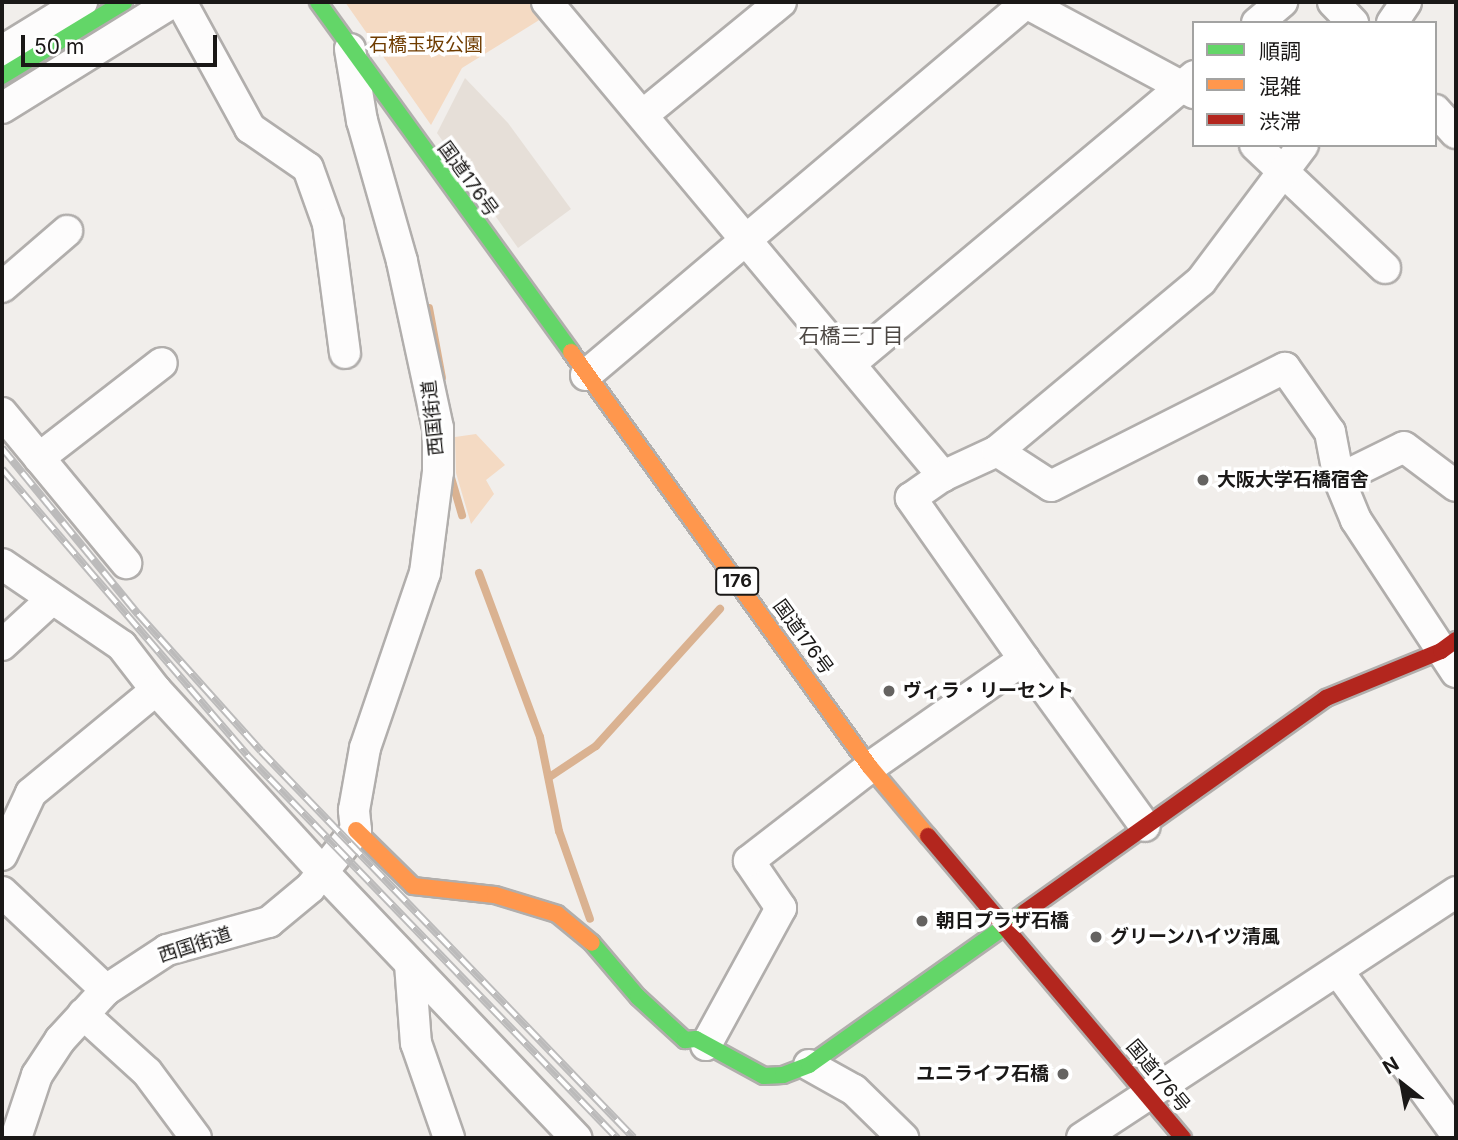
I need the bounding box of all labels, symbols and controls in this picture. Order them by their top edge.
scale bar [24,21,220,65]
legend [1192,21,1437,147]
text: 50 m [34,34,84,59]
park label: 石橋玉坂公園 [369,34,483,56]
text: 順調 [1259,39,1301,64]
text: 混雑 [1259,74,1301,99]
text: 渋滞 [1259,109,1301,134]
street label: 国道176号 [433,137,503,221]
district label: 石橋三丁目 [799,323,903,349]
street label: 西国街道 [418,379,448,457]
place label: 大阪大学石橋宿舎 [1217,469,1369,491]
marker: 大阪大学石橋宿舎 [1195,472,1211,488]
road number: 176 [714,566,760,596]
street label: 国道176号 [768,595,838,679]
place label: ヴィラ・リーセント [903,680,1074,702]
marker: ヴィラ・リーセント [881,683,897,699]
place label: 朝日プラザ石橋 [936,910,1069,932]
marker: 朝日プラザ石橋 [914,913,930,929]
street label: 西国街道 [155,922,235,968]
place label: グリーンハイツ清風 [1110,926,1281,948]
marker: グリーンハイツ清風 [1088,929,1104,945]
street label: 国道176号 [1121,1035,1195,1117]
north arrow [1367,1049,1437,1119]
text: N [1379,1052,1403,1079]
place label: ユニライフ石橋 [916,1063,1049,1085]
marker: ユニライフ石橋 [1055,1066,1071,1082]

